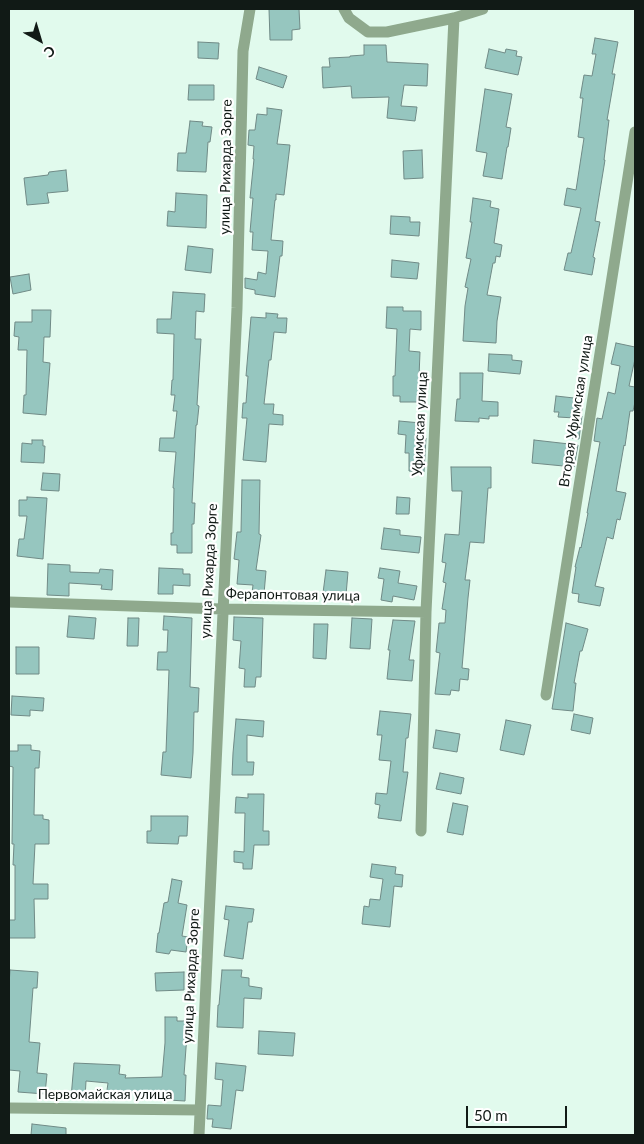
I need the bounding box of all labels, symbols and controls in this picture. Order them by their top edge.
north arrow [15,15,65,65]
text: С [41,43,59,62]
street label: улица Рихарда Зорге [216,99,236,235]
street label: Вторая Уфимская улица [556,334,596,488]
street label: Уфимская улица [409,371,431,477]
street label: улица Рихарда Зорге [197,503,221,639]
street label: Ферапонтовая улица [226,585,360,605]
street label: улица Рихарда Зорге [179,908,203,1044]
street label: Первомайская улица [38,1086,172,1102]
scale bar [469,1096,570,1128]
text: 50 m [474,1106,508,1124]

